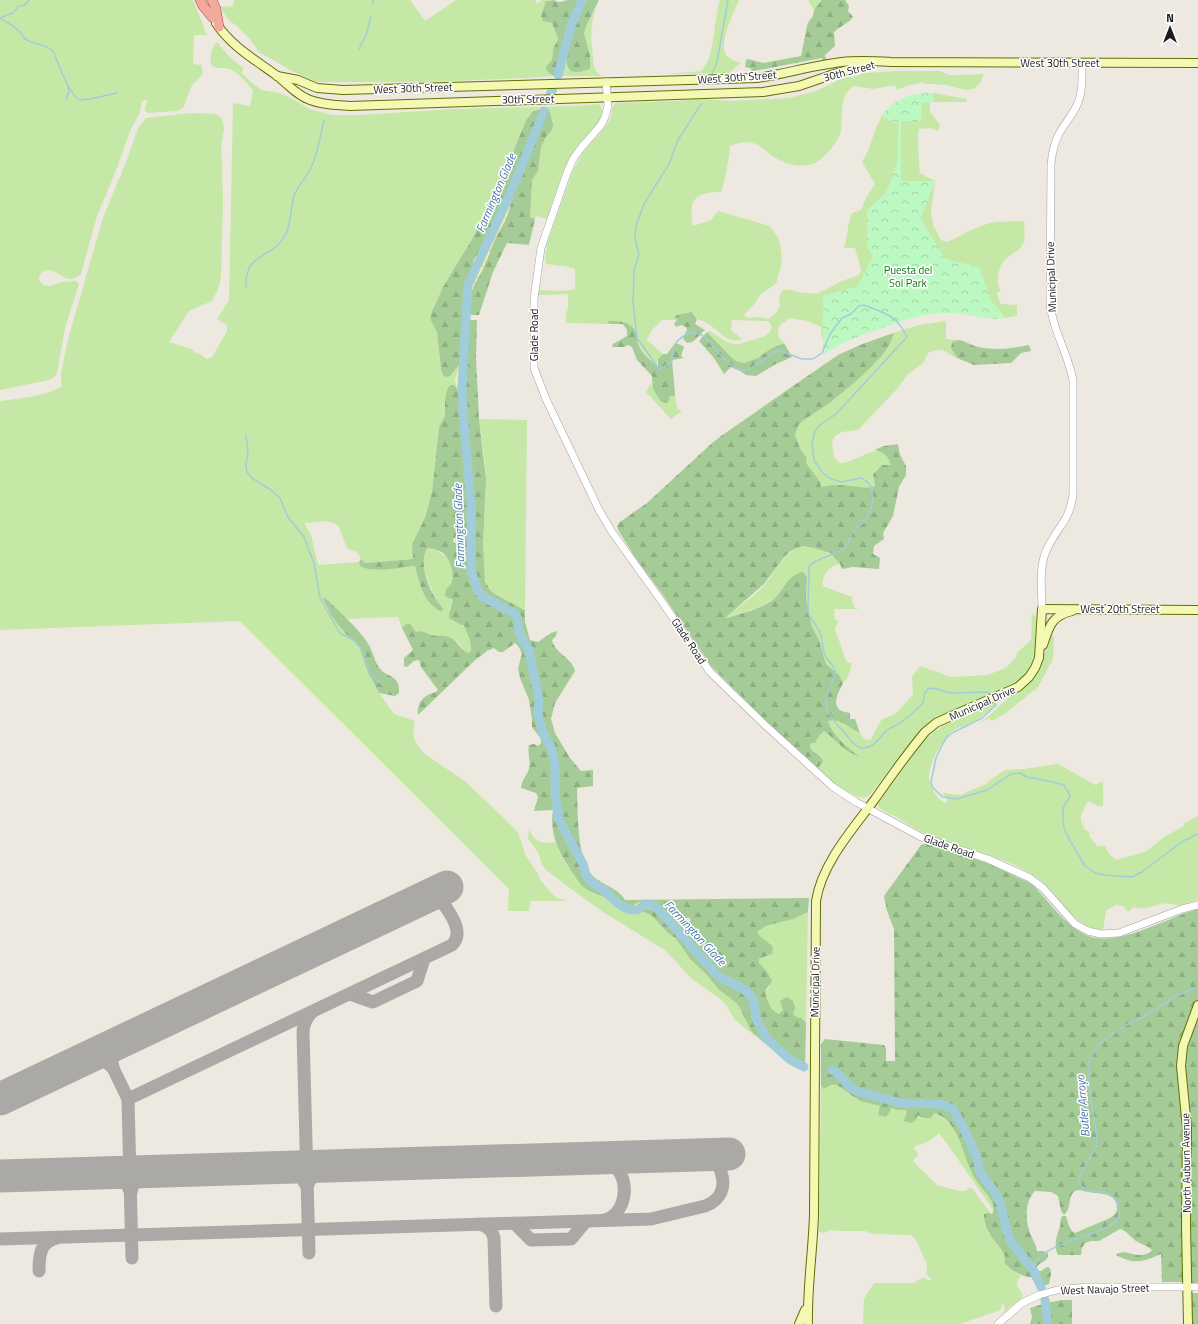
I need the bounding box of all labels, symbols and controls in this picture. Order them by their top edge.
north arrow [1150,8,1190,48]
text: N [1166,10,1174,26]
street label: West 30th Street [1020,55,1100,71]
street label: 30th Street [821,56,877,86]
street label: West 30th Street [697,66,777,88]
street label: West 30th Street [373,79,453,97]
street label: 30th Street [501,91,555,107]
water label: Farmington Glade [470,149,521,235]
street label: Municipal Drive [1042,241,1060,313]
park label: Puesta del Sol Park [884,262,932,291]
street label: Glade Road [526,309,542,361]
water label: Farmington Glade [447,482,469,568]
street label: West 20th Street [1080,601,1160,617]
street label: Glade Road [668,615,710,667]
street label: Municipal Drive [946,681,1018,725]
street label: Glade Road [922,830,977,862]
water label: Farmington Glade [660,895,732,971]
street label: Municipal Drive [806,946,824,1018]
water label: Butler Arroyo [1070,1073,1095,1138]
street label: North Auburn Avenue [1177,1113,1195,1213]
street label: West Navajo Street [1060,1279,1150,1299]

